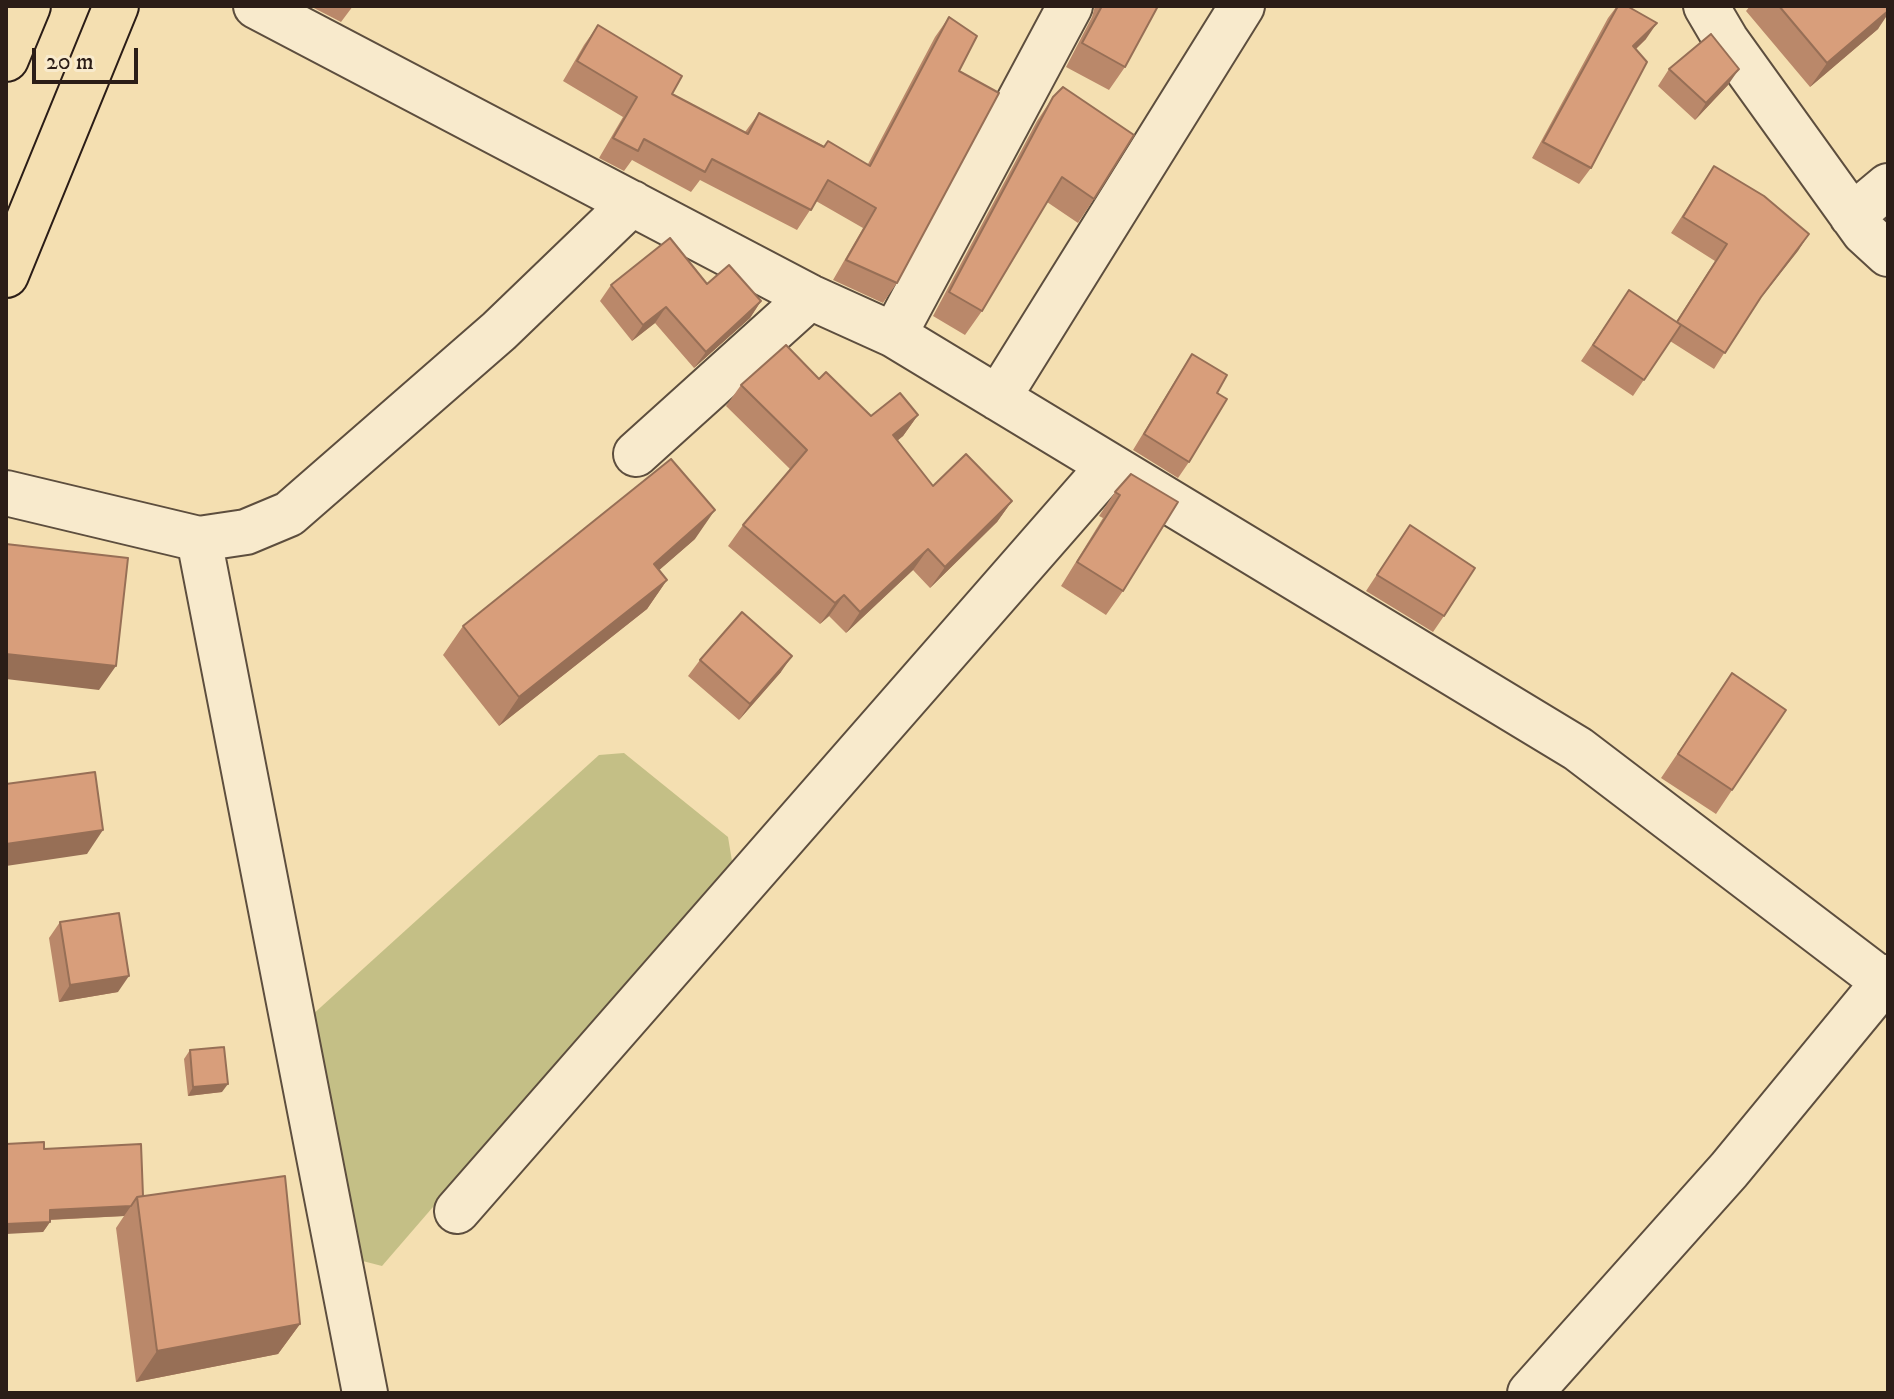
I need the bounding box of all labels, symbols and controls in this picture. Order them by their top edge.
scale bar [36,32,142,82]
text: 20 m [46,47,94,77]

